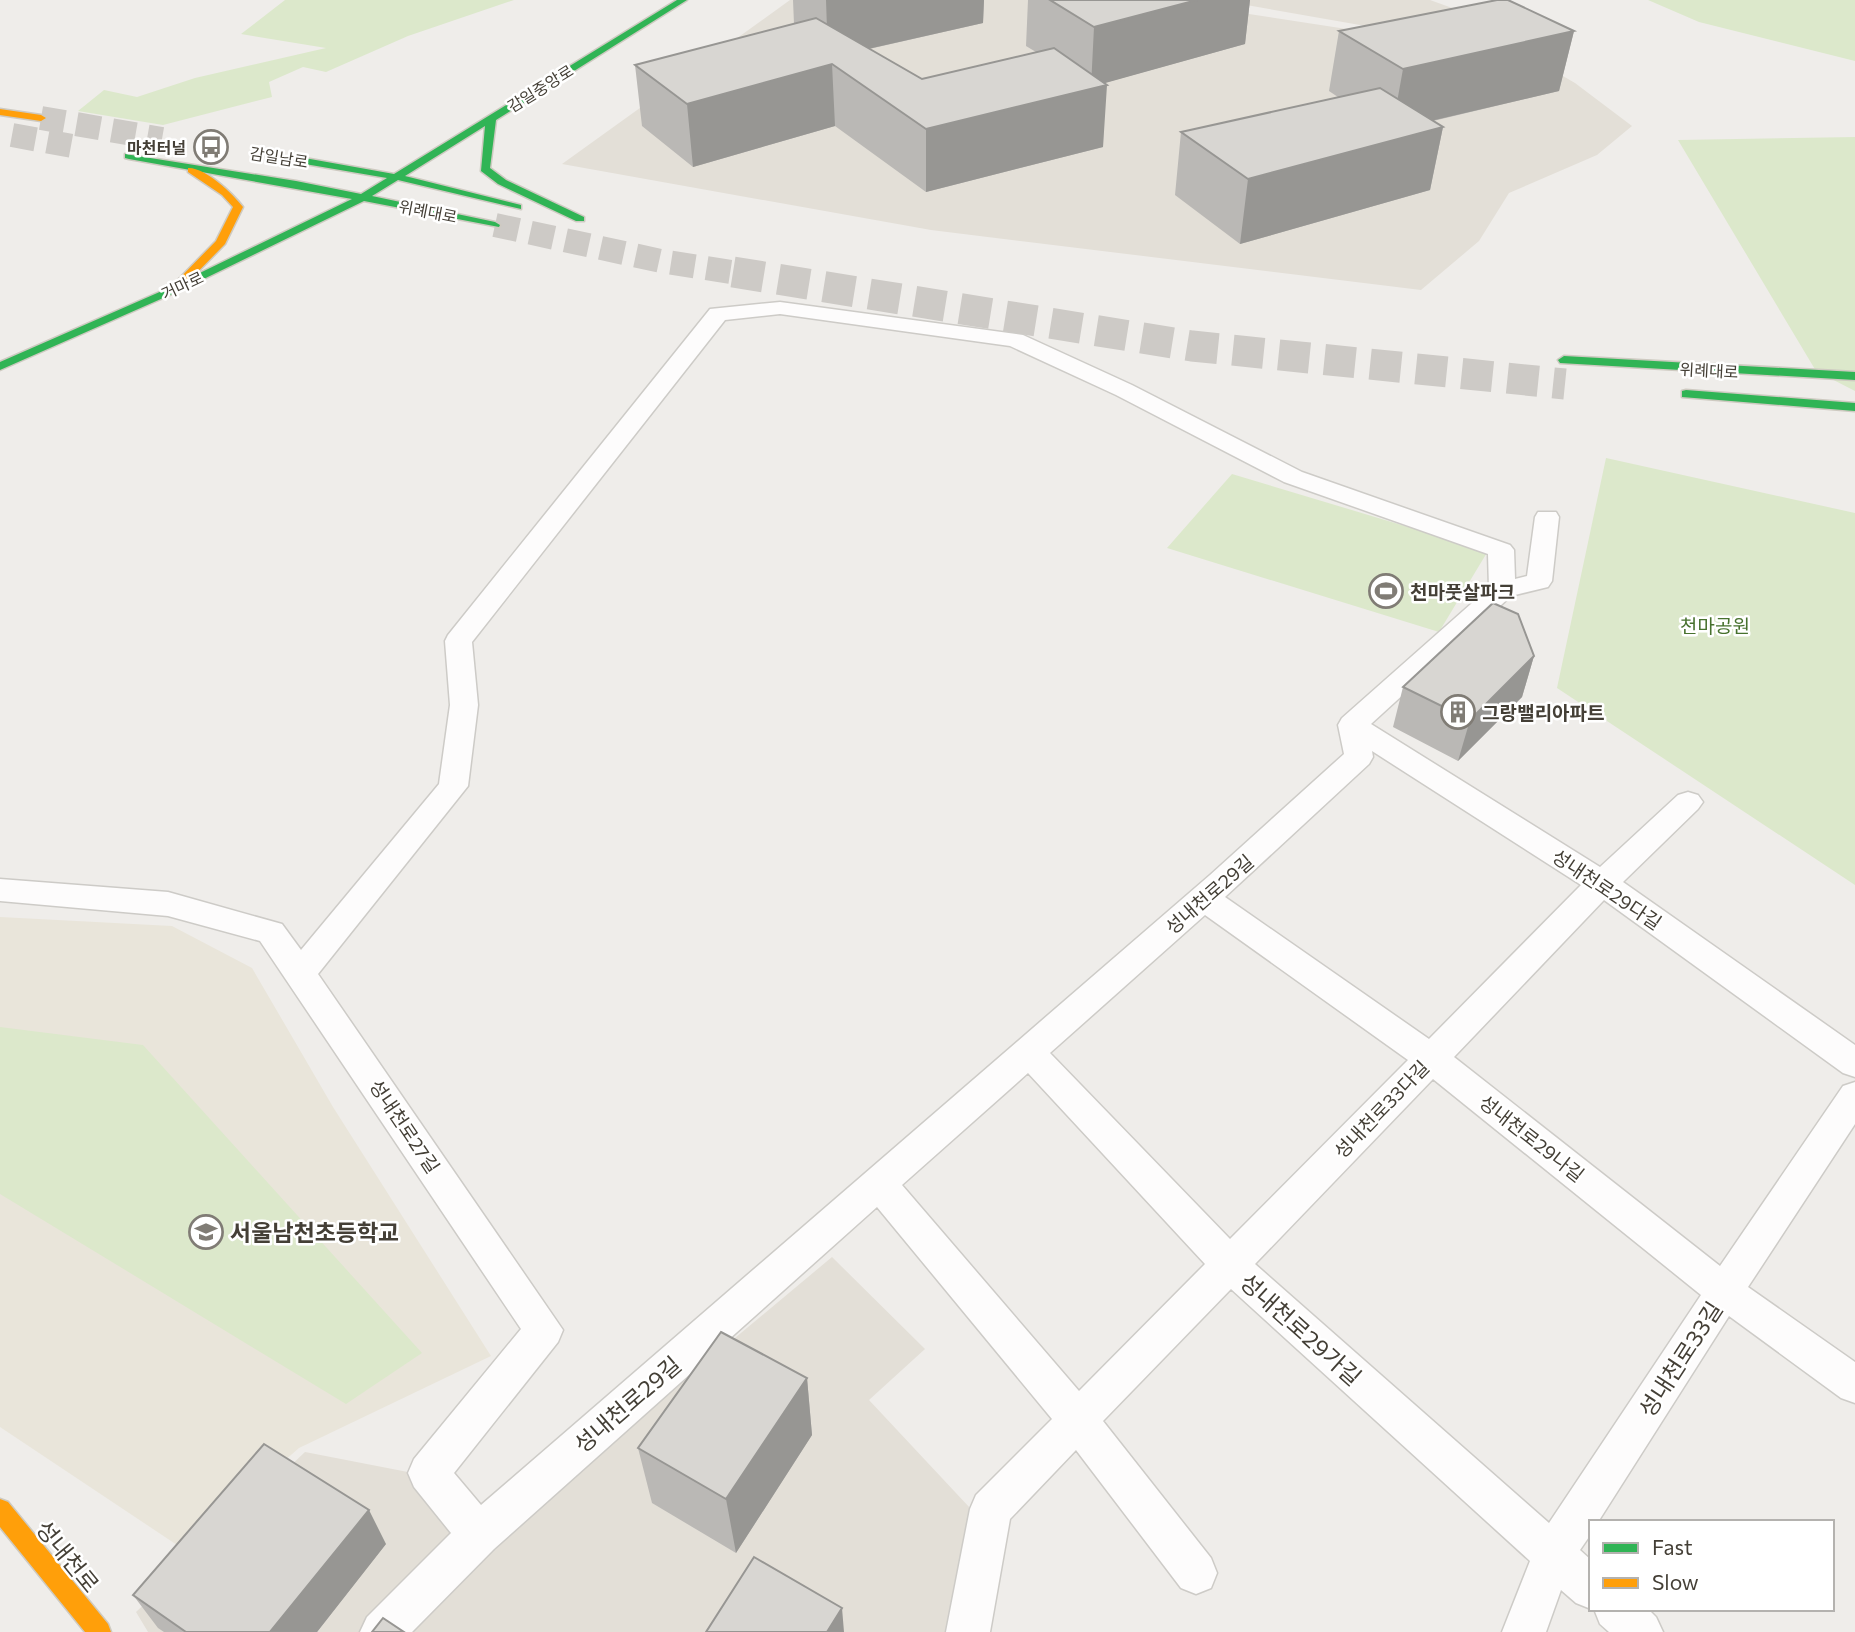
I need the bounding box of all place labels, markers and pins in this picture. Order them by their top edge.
bus stop icon: 마천터널 [192,128,230,166]
place label: 마천터널 [127,138,186,157]
sports icon: 천마풋살파크 [1367,572,1405,610]
place label: 천마풋살파크 [1410,580,1515,603]
building icon: 그랑밸리아파트 [1439,693,1477,731]
place label: 그랑밸리아파트 [1482,701,1604,724]
school or university icon: 서울남천초등학교 [187,1213,225,1251]
place label: 서울남천초등학교 [230,1218,399,1246]

